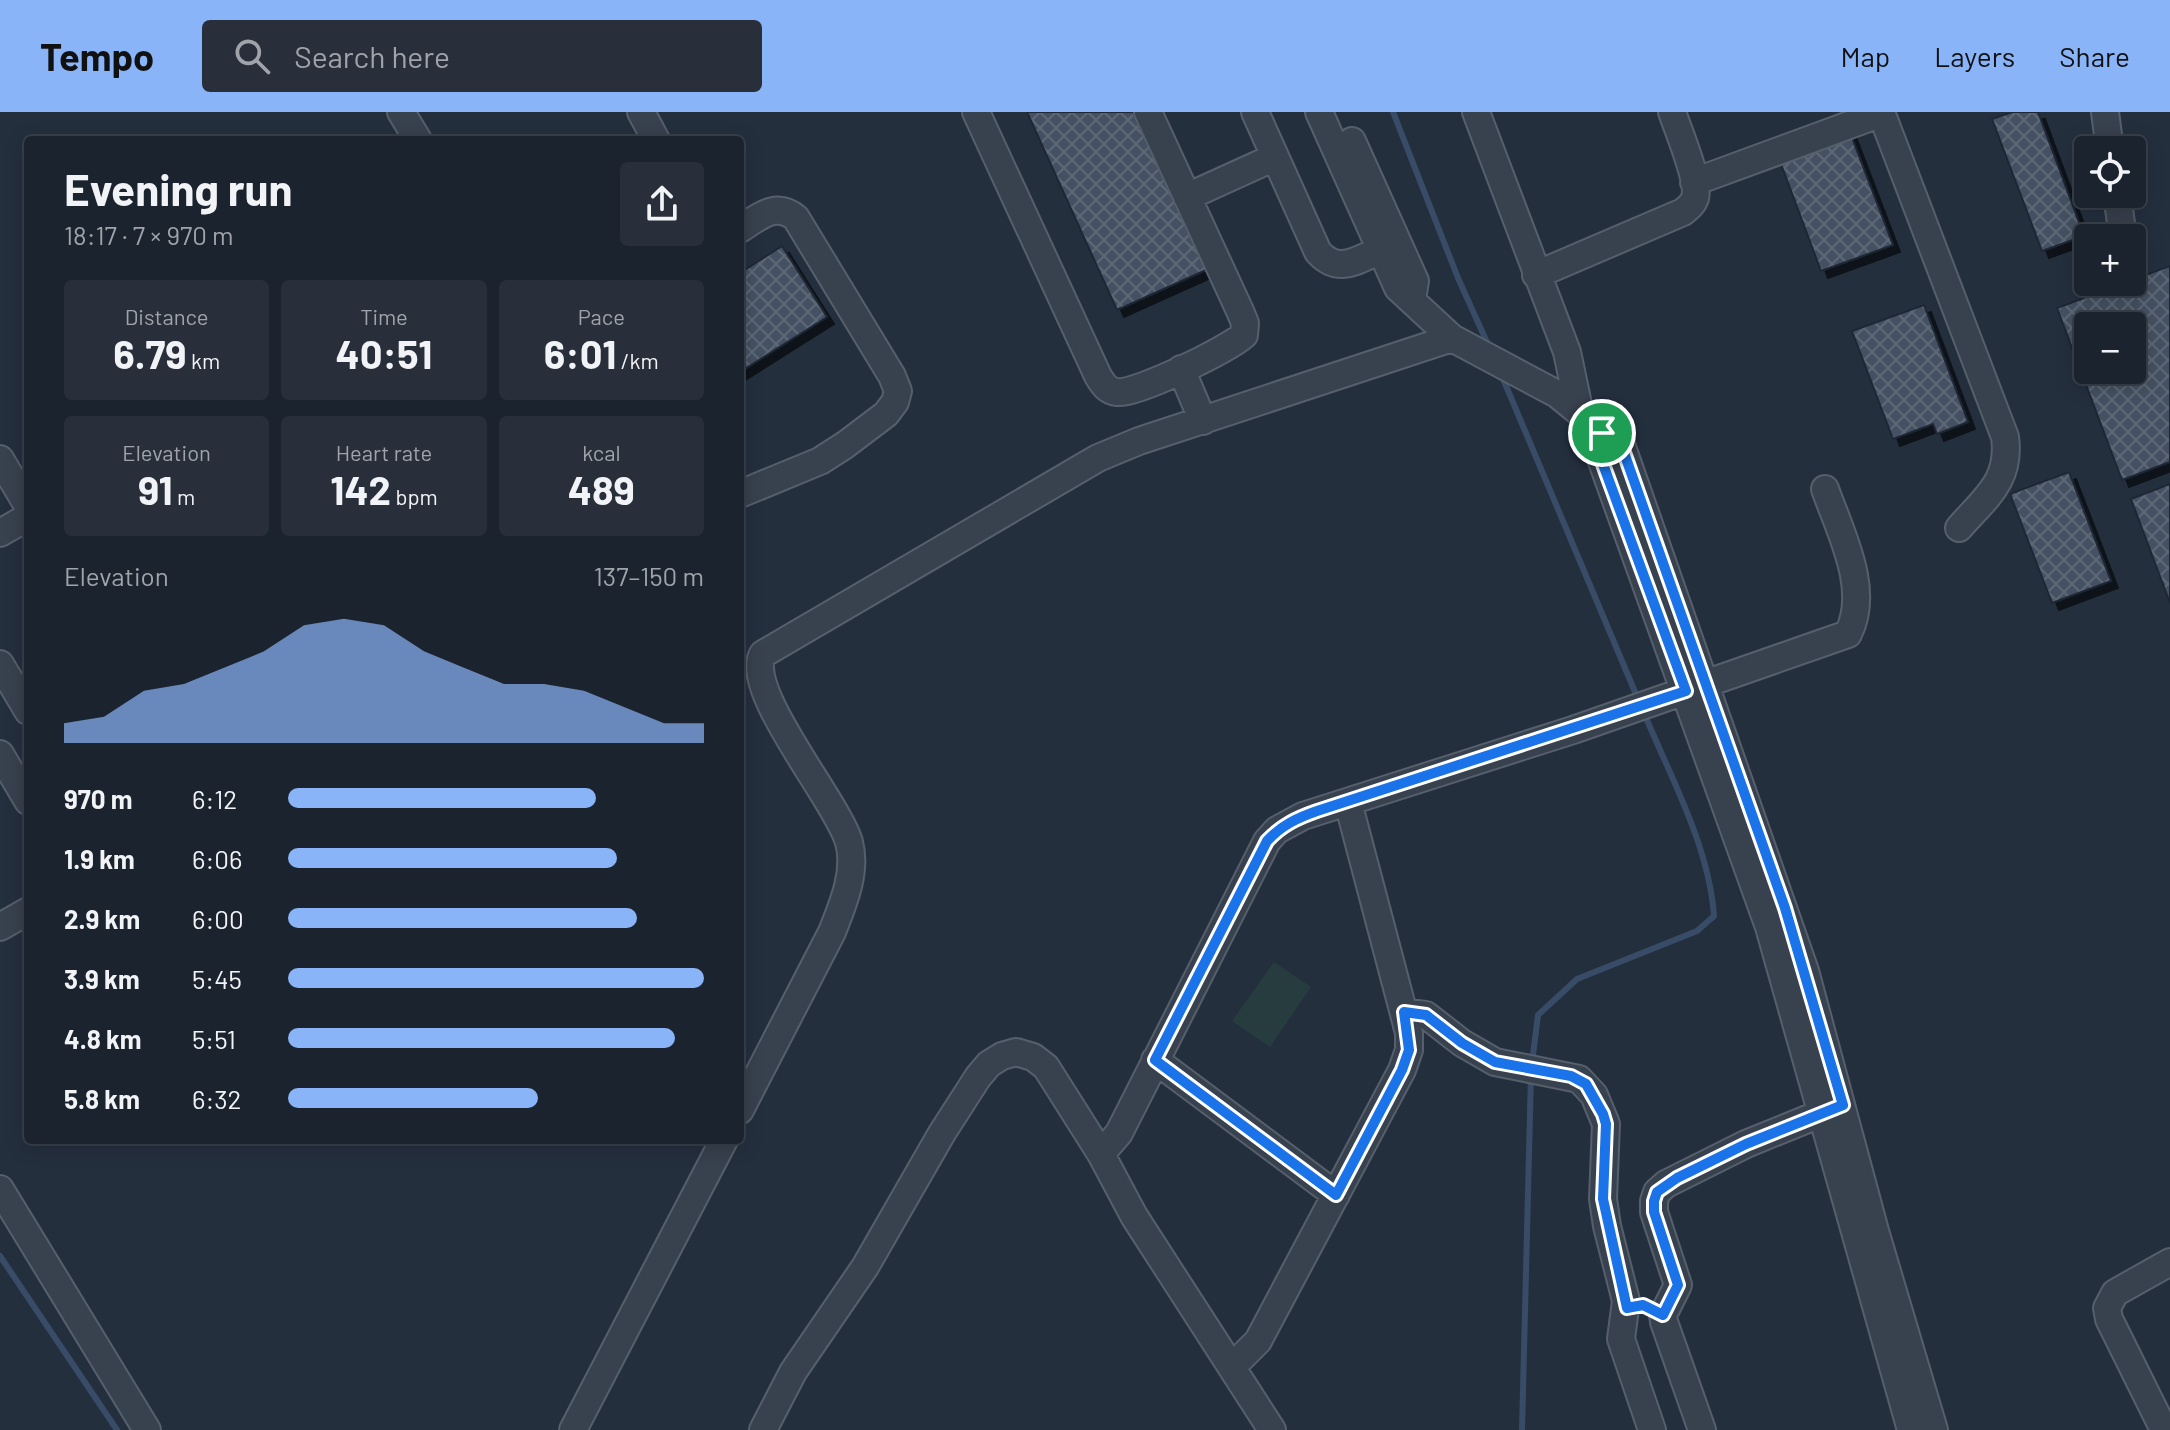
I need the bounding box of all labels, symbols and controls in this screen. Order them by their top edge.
search box [202,20,762,92]
text: Tempo [40,33,154,79]
icon: search [230,34,274,78]
text: Search here [294,38,450,74]
text: Map [1840,39,1890,73]
text: Layers [1934,39,2015,73]
text: Share [2059,39,2130,73]
map controls [2074,136,2146,384]
button: locate [2074,136,2146,208]
text: Evening run [64,162,293,215]
button: share [620,162,704,246]
text: 18:17 · 7 × 970 m [64,219,234,250]
button: + [2074,224,2146,296]
text: Distance [125,303,209,329]
text: Time [360,303,408,329]
text: Pace [578,303,625,329]
button: − [2074,312,2146,384]
text: 6.79 [113,329,187,377]
text: 40:51 [336,329,432,377]
text: 6:01 [544,329,616,377]
text: km [187,347,220,373]
text: /km [616,347,659,373]
pin [1568,399,1636,467]
icon: arrive [1580,411,1624,455]
text: Elevation [122,439,211,465]
text: Heart rate [336,439,432,465]
text: kcal [582,439,621,465]
text: 91 [138,465,173,513]
text: 142 [330,465,391,513]
text: 489 [568,465,635,513]
text: m [173,483,195,509]
text: bpm [391,483,438,509]
text: Elevation [64,560,169,591]
text: 137–150 m [594,560,704,591]
text: 970 m [64,783,132,814]
text: 6:12 [192,783,237,814]
text: 1.9 km [64,843,135,874]
text: 6:06 [192,843,242,874]
text: 2.9 km [64,903,140,934]
text: 6:00 [192,903,244,934]
text: 3.9 km [64,963,140,994]
text: 5:45 [192,963,242,994]
text: 4.8 km [64,1023,142,1054]
text: 5:51 [192,1023,236,1054]
text: 5.8 km [64,1083,140,1114]
text: 6:32 [192,1083,242,1114]

